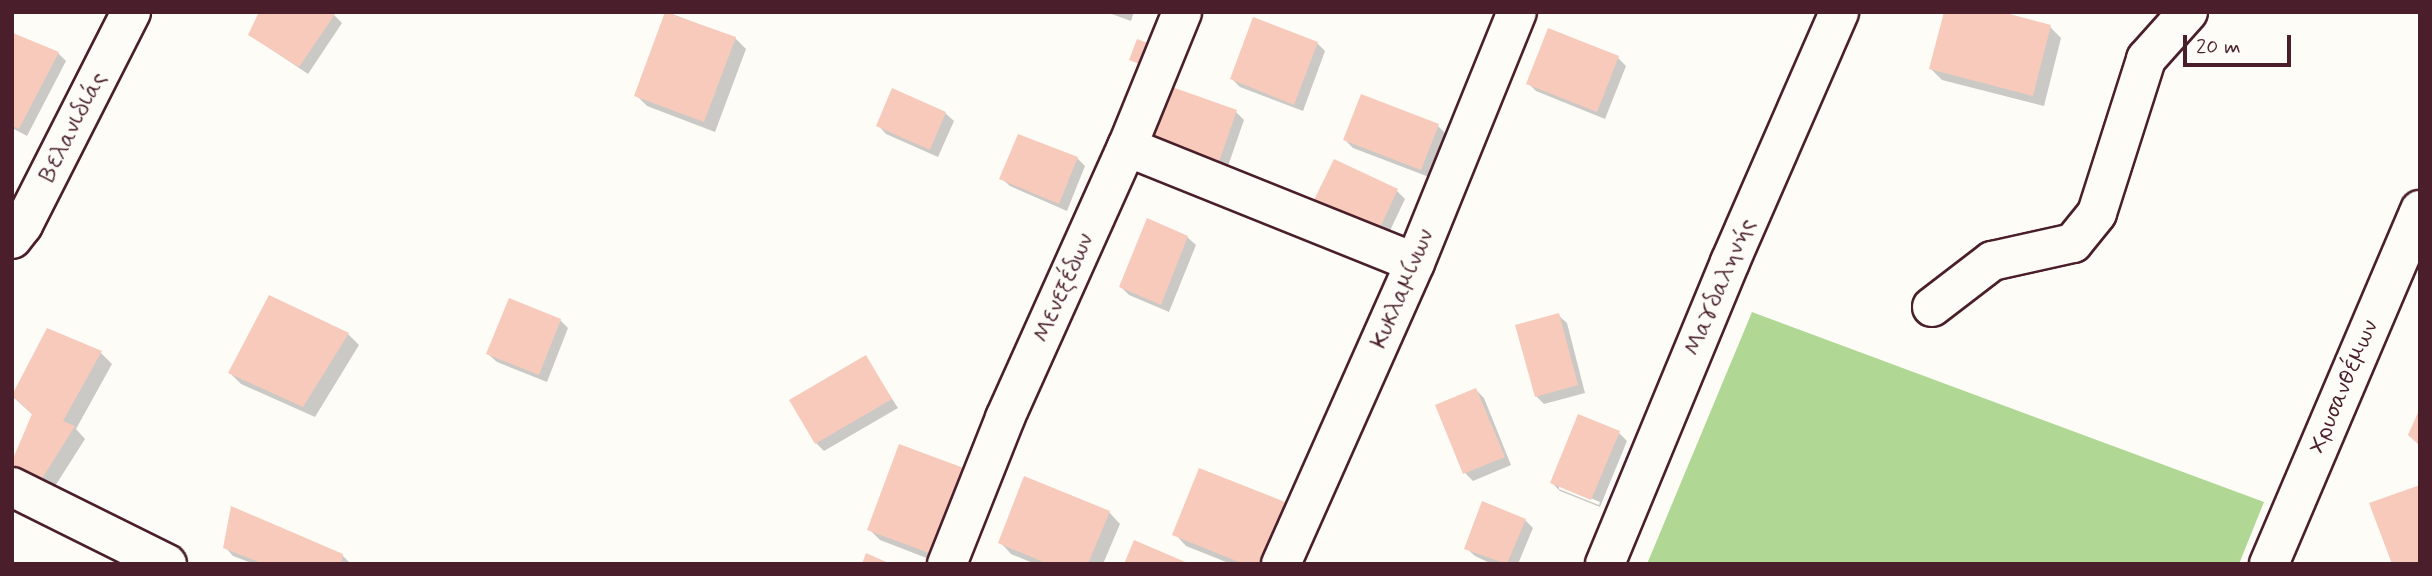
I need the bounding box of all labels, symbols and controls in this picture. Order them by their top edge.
scale bar [2187,21,2296,65]
text: 20 m [2196,33,2241,61]
street label: Βελανιδιάς [33,67,113,187]
street label: Μαγδαληνής [1678,214,1762,360]
street label: Κυκλαμίνων [1365,225,1441,353]
street label: Μενεξέδων [1027,229,1101,347]
street label: Χρυσανθέμων [2303,316,2385,458]

